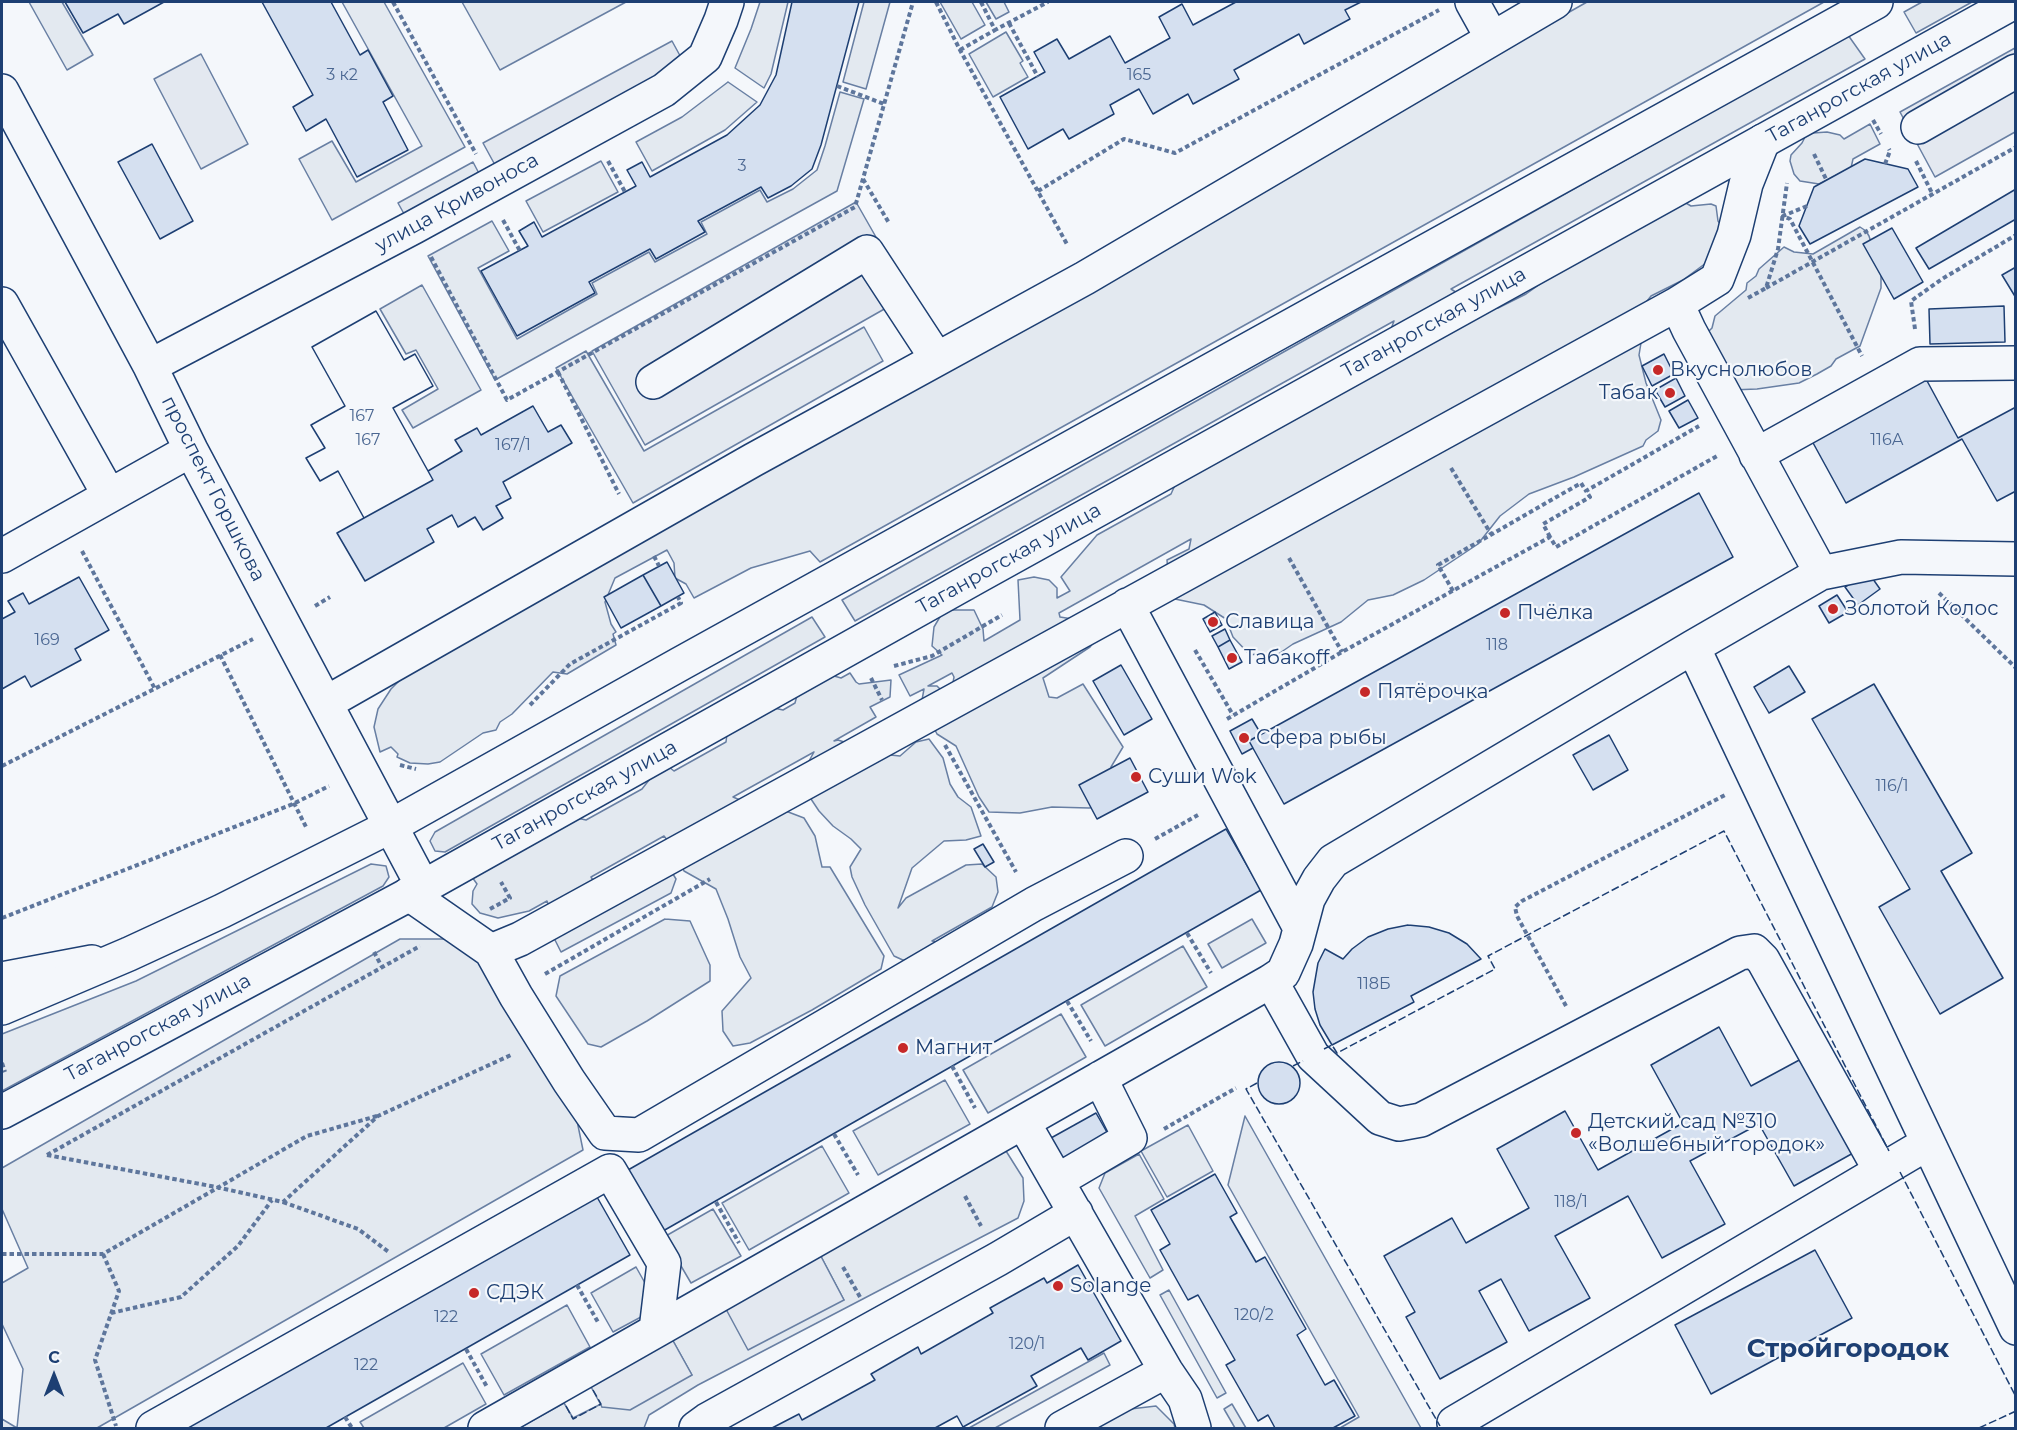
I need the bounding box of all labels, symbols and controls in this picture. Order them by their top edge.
street label: Таганрогская улица [1763,27,1955,149]
house number: 3 к2 [326,65,358,85]
house number: 165 [1127,65,1151,85]
street label: улица Кривоноса [371,148,543,258]
house number: 3 [737,156,747,176]
street label: Таганрогская улица [1338,262,1530,384]
place label: Вкуснолюбов [1670,358,1812,382]
marker: Вкуснолюбов [1651,363,1665,377]
place label: Табак [1599,381,1658,405]
marker: Табак [1663,386,1677,400]
street label: проспект Горшкова [156,392,270,586]
house number: 167 [350,406,374,426]
house number: 167 [356,430,380,450]
house number: 116А [1870,430,1904,450]
house number: 167/1 [495,435,531,455]
street label: Таганрогская улица [913,498,1105,620]
place label: Золотой Колос [1845,597,1998,621]
place label: Пчёлка [1517,601,1593,625]
marker: Золотой Колос [1826,602,1840,616]
marker: Пчёлка [1498,606,1512,620]
place label: Славица [1225,610,1314,634]
marker: Славица [1206,615,1220,629]
house number: 169 [34,630,60,650]
house number: 118 [1486,635,1508,655]
place label: Табакoff [1244,646,1329,670]
marker: Табакoff [1225,651,1239,665]
place label: Пятёрочка [1377,680,1488,704]
marker: Пятёрочка [1358,685,1372,699]
place label: Сфера рыбы [1256,726,1387,750]
marker: Сфера рыбы [1237,731,1251,745]
street label: Таганрогская улица [489,735,681,857]
place label: Суши Wok [1148,765,1257,789]
marker: Суши Wok [1129,770,1143,784]
house number: 116/1 [1875,776,1909,796]
street label: Таганрогская улица [61,969,255,1087]
house number: 118Б [1357,974,1391,994]
place label: Магнит [915,1036,992,1060]
marker: Магнит [896,1041,910,1055]
place label: Детский сад №310 «Волшебный городок» [1588,1110,1825,1157]
marker: Детский сад №310 «Волшебный городок» [1569,1126,1583,1140]
house number: 118/1 [1554,1192,1588,1212]
place label: Solange [1070,1274,1151,1298]
marker: Solange [1051,1279,1065,1293]
place label: СДЭК [486,1281,544,1305]
marker: СДЭК [467,1286,481,1300]
house number: 120/2 [1234,1305,1274,1325]
house number: 122 [434,1307,458,1327]
district label: Стройгородок [1747,1333,1949,1365]
house number: 120/1 [1009,1334,1045,1354]
north arrow [24,1346,84,1406]
text: С [48,1348,60,1367]
house number: 122 [354,1355,378,1375]

